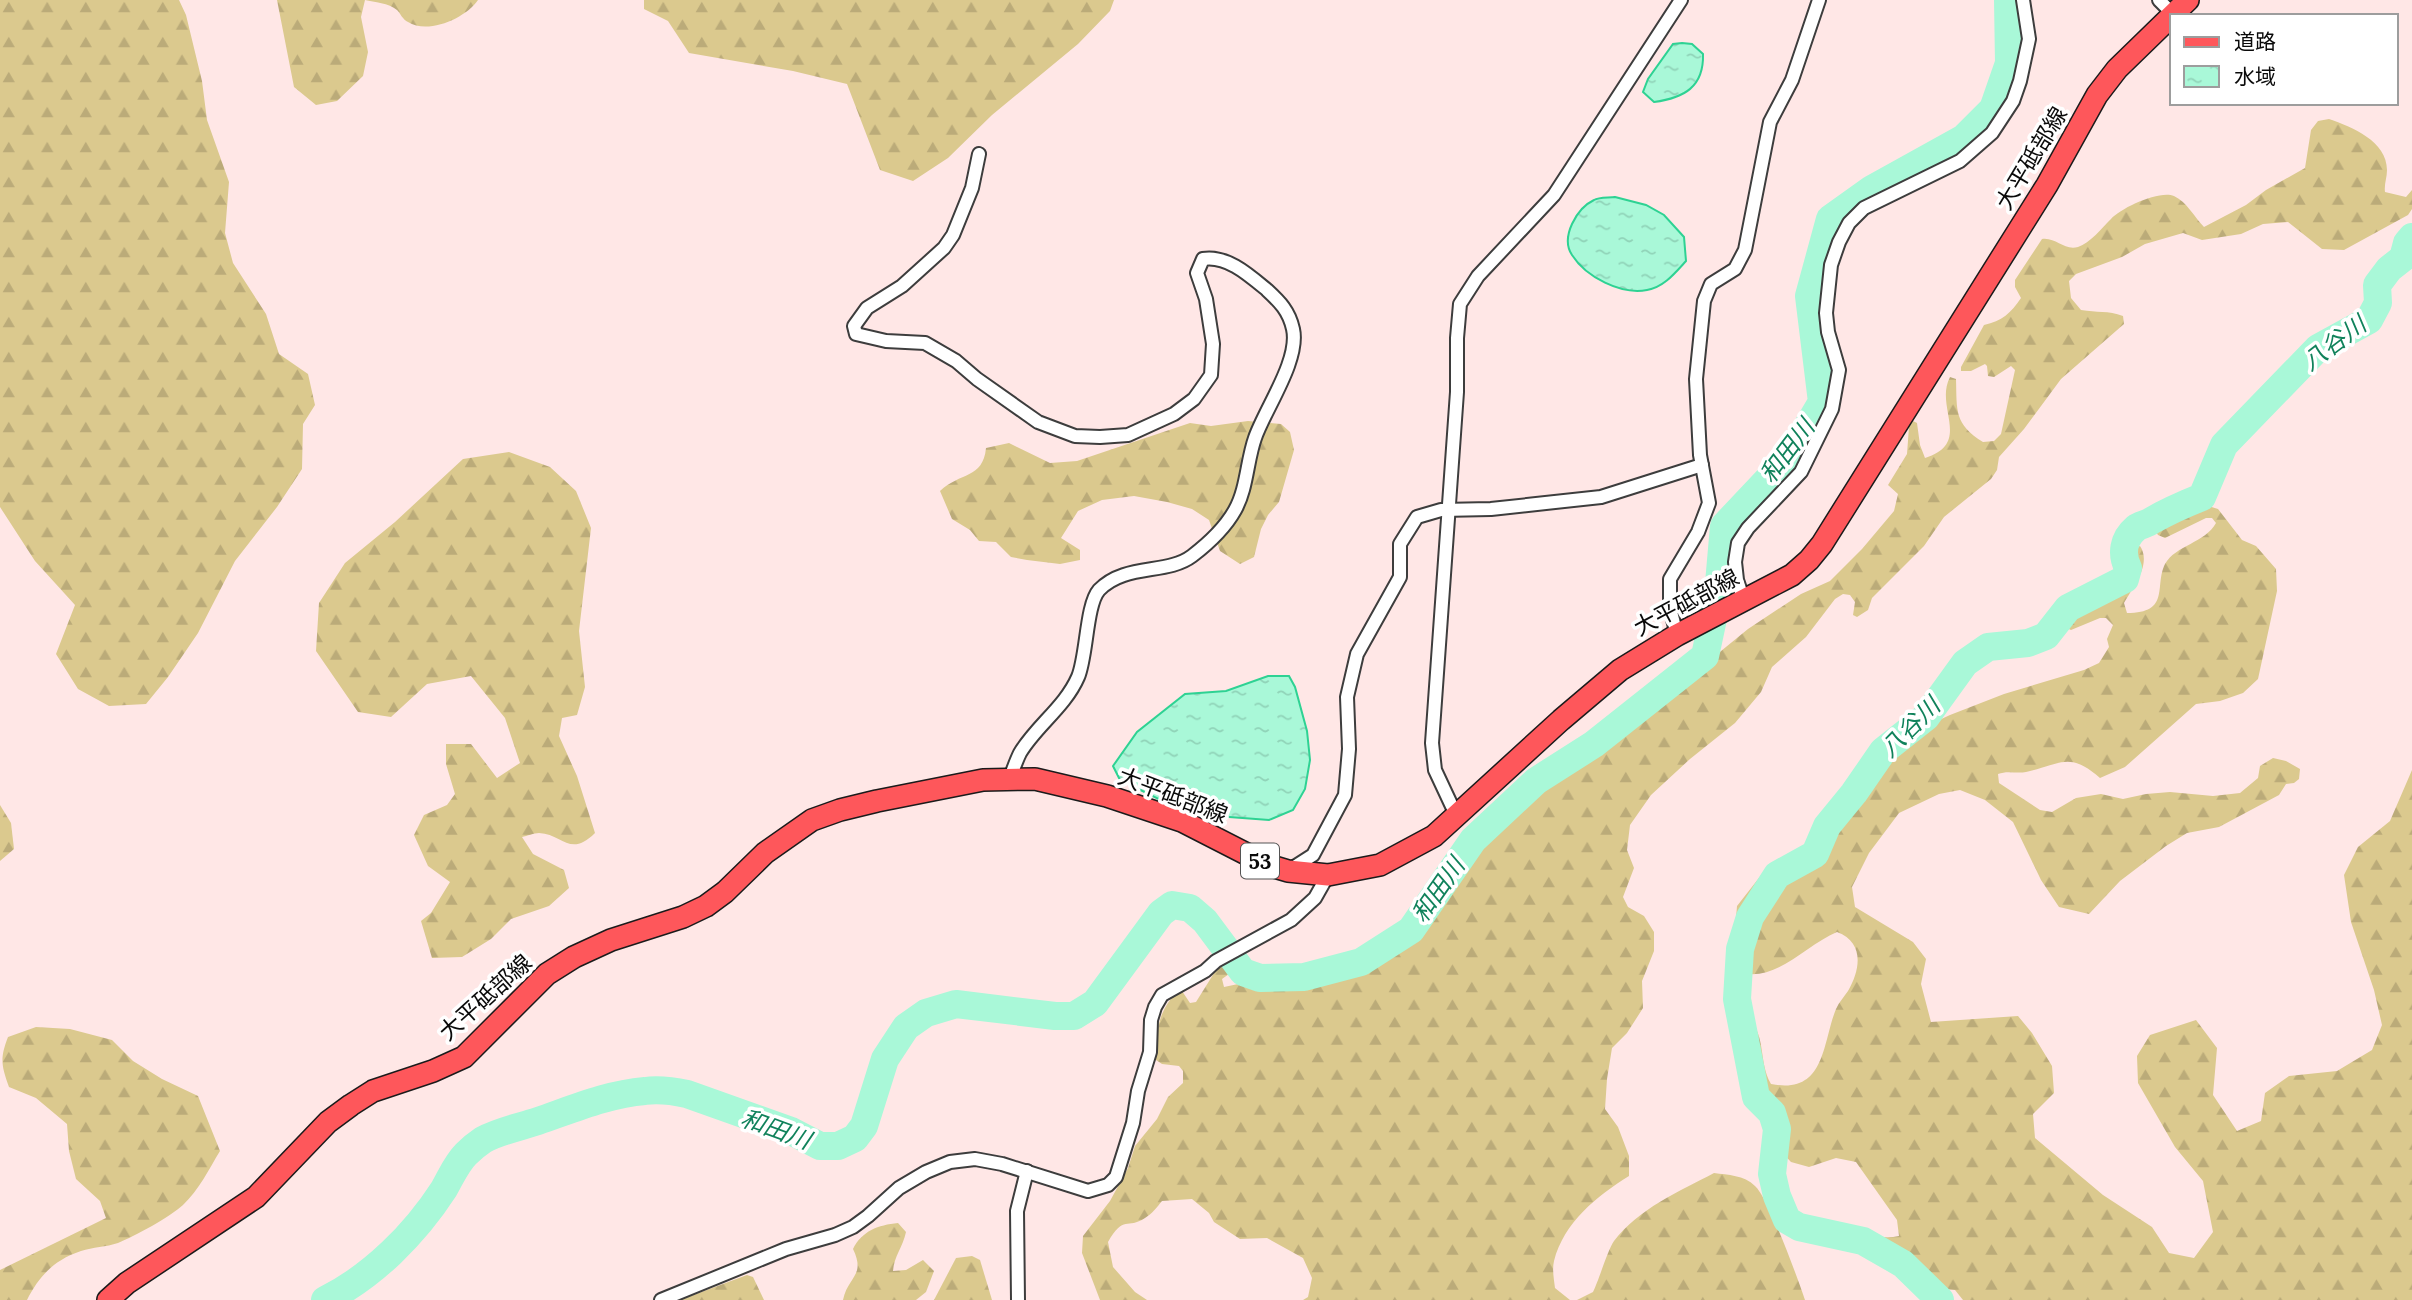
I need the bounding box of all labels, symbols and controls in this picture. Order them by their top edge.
legend [2170,14,2398,105]
text: 道路 [2234,28,2276,55]
text: 水域 [2234,63,2276,90]
street label: 大平砥部線 [1989,101,2073,215]
water label: 八谷川 [2296,307,2374,377]
water label: 和田川 [1753,411,1823,489]
street label: 大平砥部線 [1628,562,1744,642]
water label: 八谷川 [1874,688,1949,763]
street label: 大平砥部線 [1114,761,1232,829]
road number: 53 [1241,844,1279,878]
water label: 和田川 [1405,849,1473,928]
street label: 大平砥部線 [433,948,537,1046]
water label: 和田川 [737,1102,818,1157]

